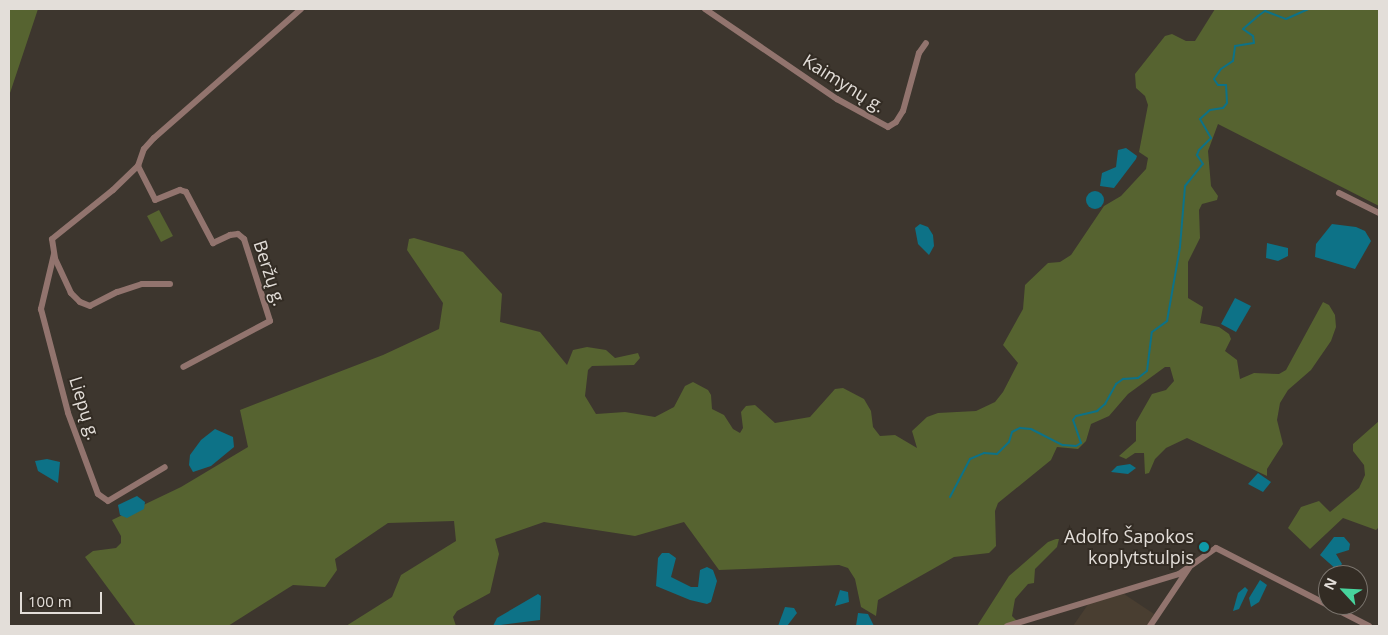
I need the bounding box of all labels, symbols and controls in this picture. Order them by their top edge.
street label: Kaimynų g. [799,49,889,117]
street label: Beržų g. [249,237,291,309]
street label: Liepų g. [65,374,105,442]
place label: Adolfo Šapokos koplytstulpis [1064,526,1194,568]
marker: Adolfo Šapokos koplytstulpis [1198,541,1210,553]
north arrow [1318,565,1368,615]
text: N [1319,575,1341,593]
scale bar [22,582,105,614]
text: 100 m [28,591,72,611]

